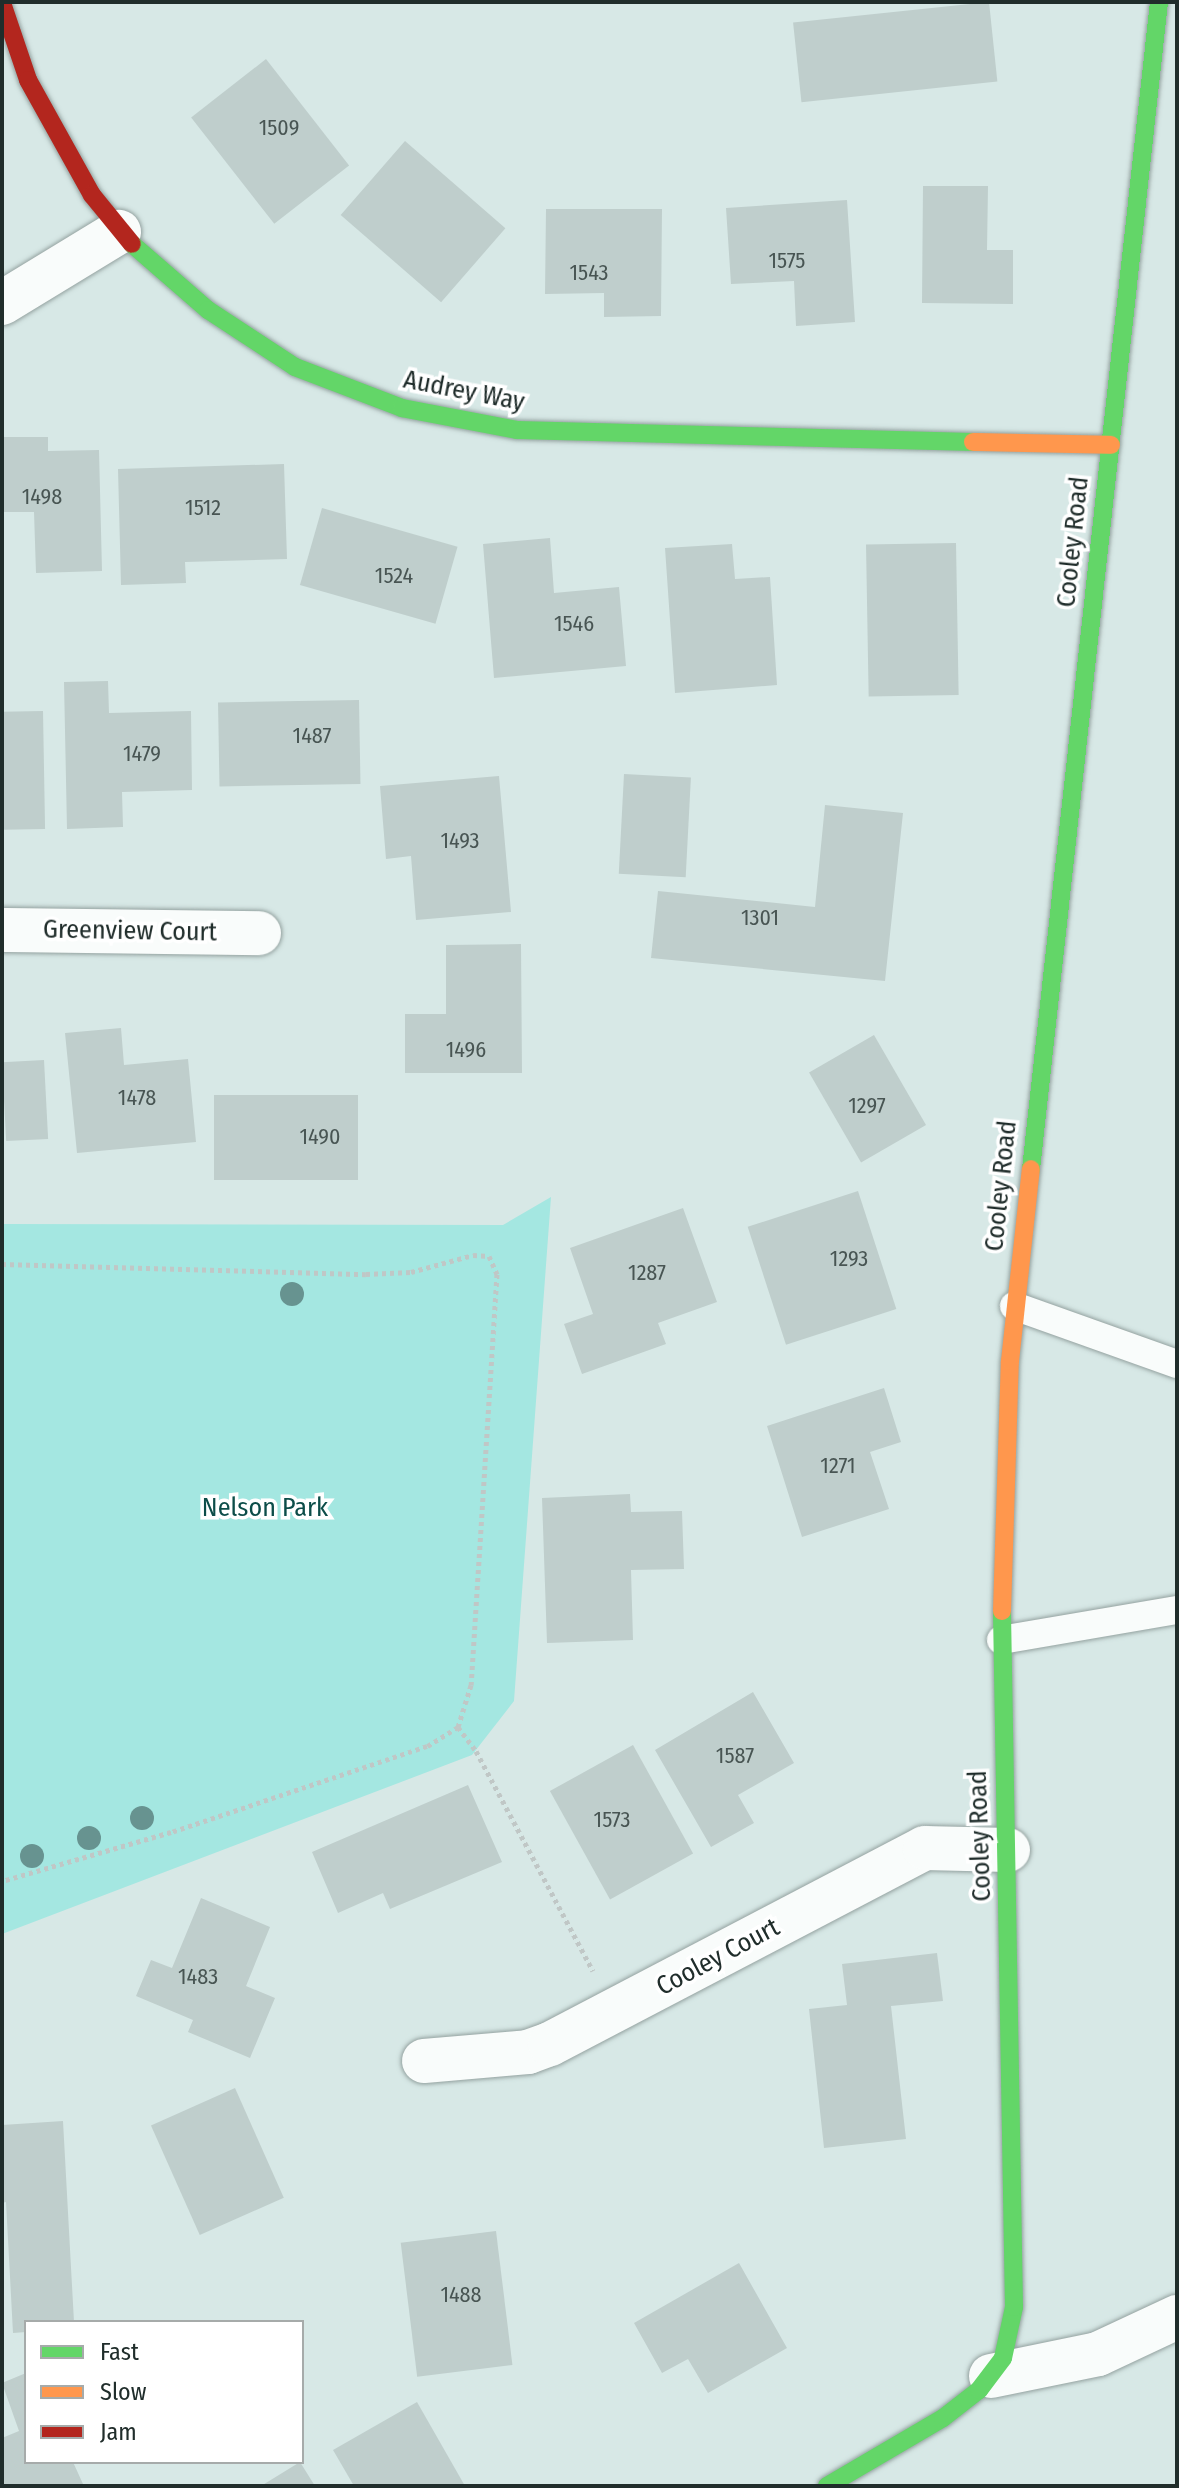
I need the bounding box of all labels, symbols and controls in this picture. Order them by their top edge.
house number: 1509 [259,115,299,141]
house number: 1575 [769,248,805,274]
house number: 1543 [570,260,608,286]
street label: Audrey Way [401,364,527,418]
street label: Cooley Road [1051,475,1095,609]
house number: 1498 [22,484,62,510]
house number: 1512 [185,495,221,521]
house number: 1524 [375,563,413,589]
house number: 1546 [554,611,594,637]
house number: 1487 [293,723,331,749]
house number: 1479 [123,741,161,767]
house number: 1493 [440,828,480,854]
house number: 1301 [741,905,779,931]
street label: Greenview Court [43,914,217,948]
house number: 1496 [446,1037,486,1063]
house number: 1478 [118,1085,156,1111]
house number: 1297 [848,1093,886,1119]
street label: Cooley Road [979,1119,1023,1253]
house number: 1490 [300,1124,340,1150]
house number: 1293 [830,1246,868,1272]
house number: 1287 [628,1260,666,1286]
house number: 1271 [820,1453,856,1479]
park label: Nelson Park [202,1492,328,1524]
house number: 1587 [716,1743,754,1769]
street label: Cooley Road [962,1770,998,1902]
house number: 1573 [594,1807,630,1833]
street label: Cooley Court [651,1912,785,2002]
house number: 1483 [178,1964,218,1990]
house number: 1488 [440,2282,482,2308]
legend [24,2320,304,2464]
text: Fast [100,2338,139,2366]
text: Slow [100,2378,146,2406]
text: Jam [100,2418,137,2446]

